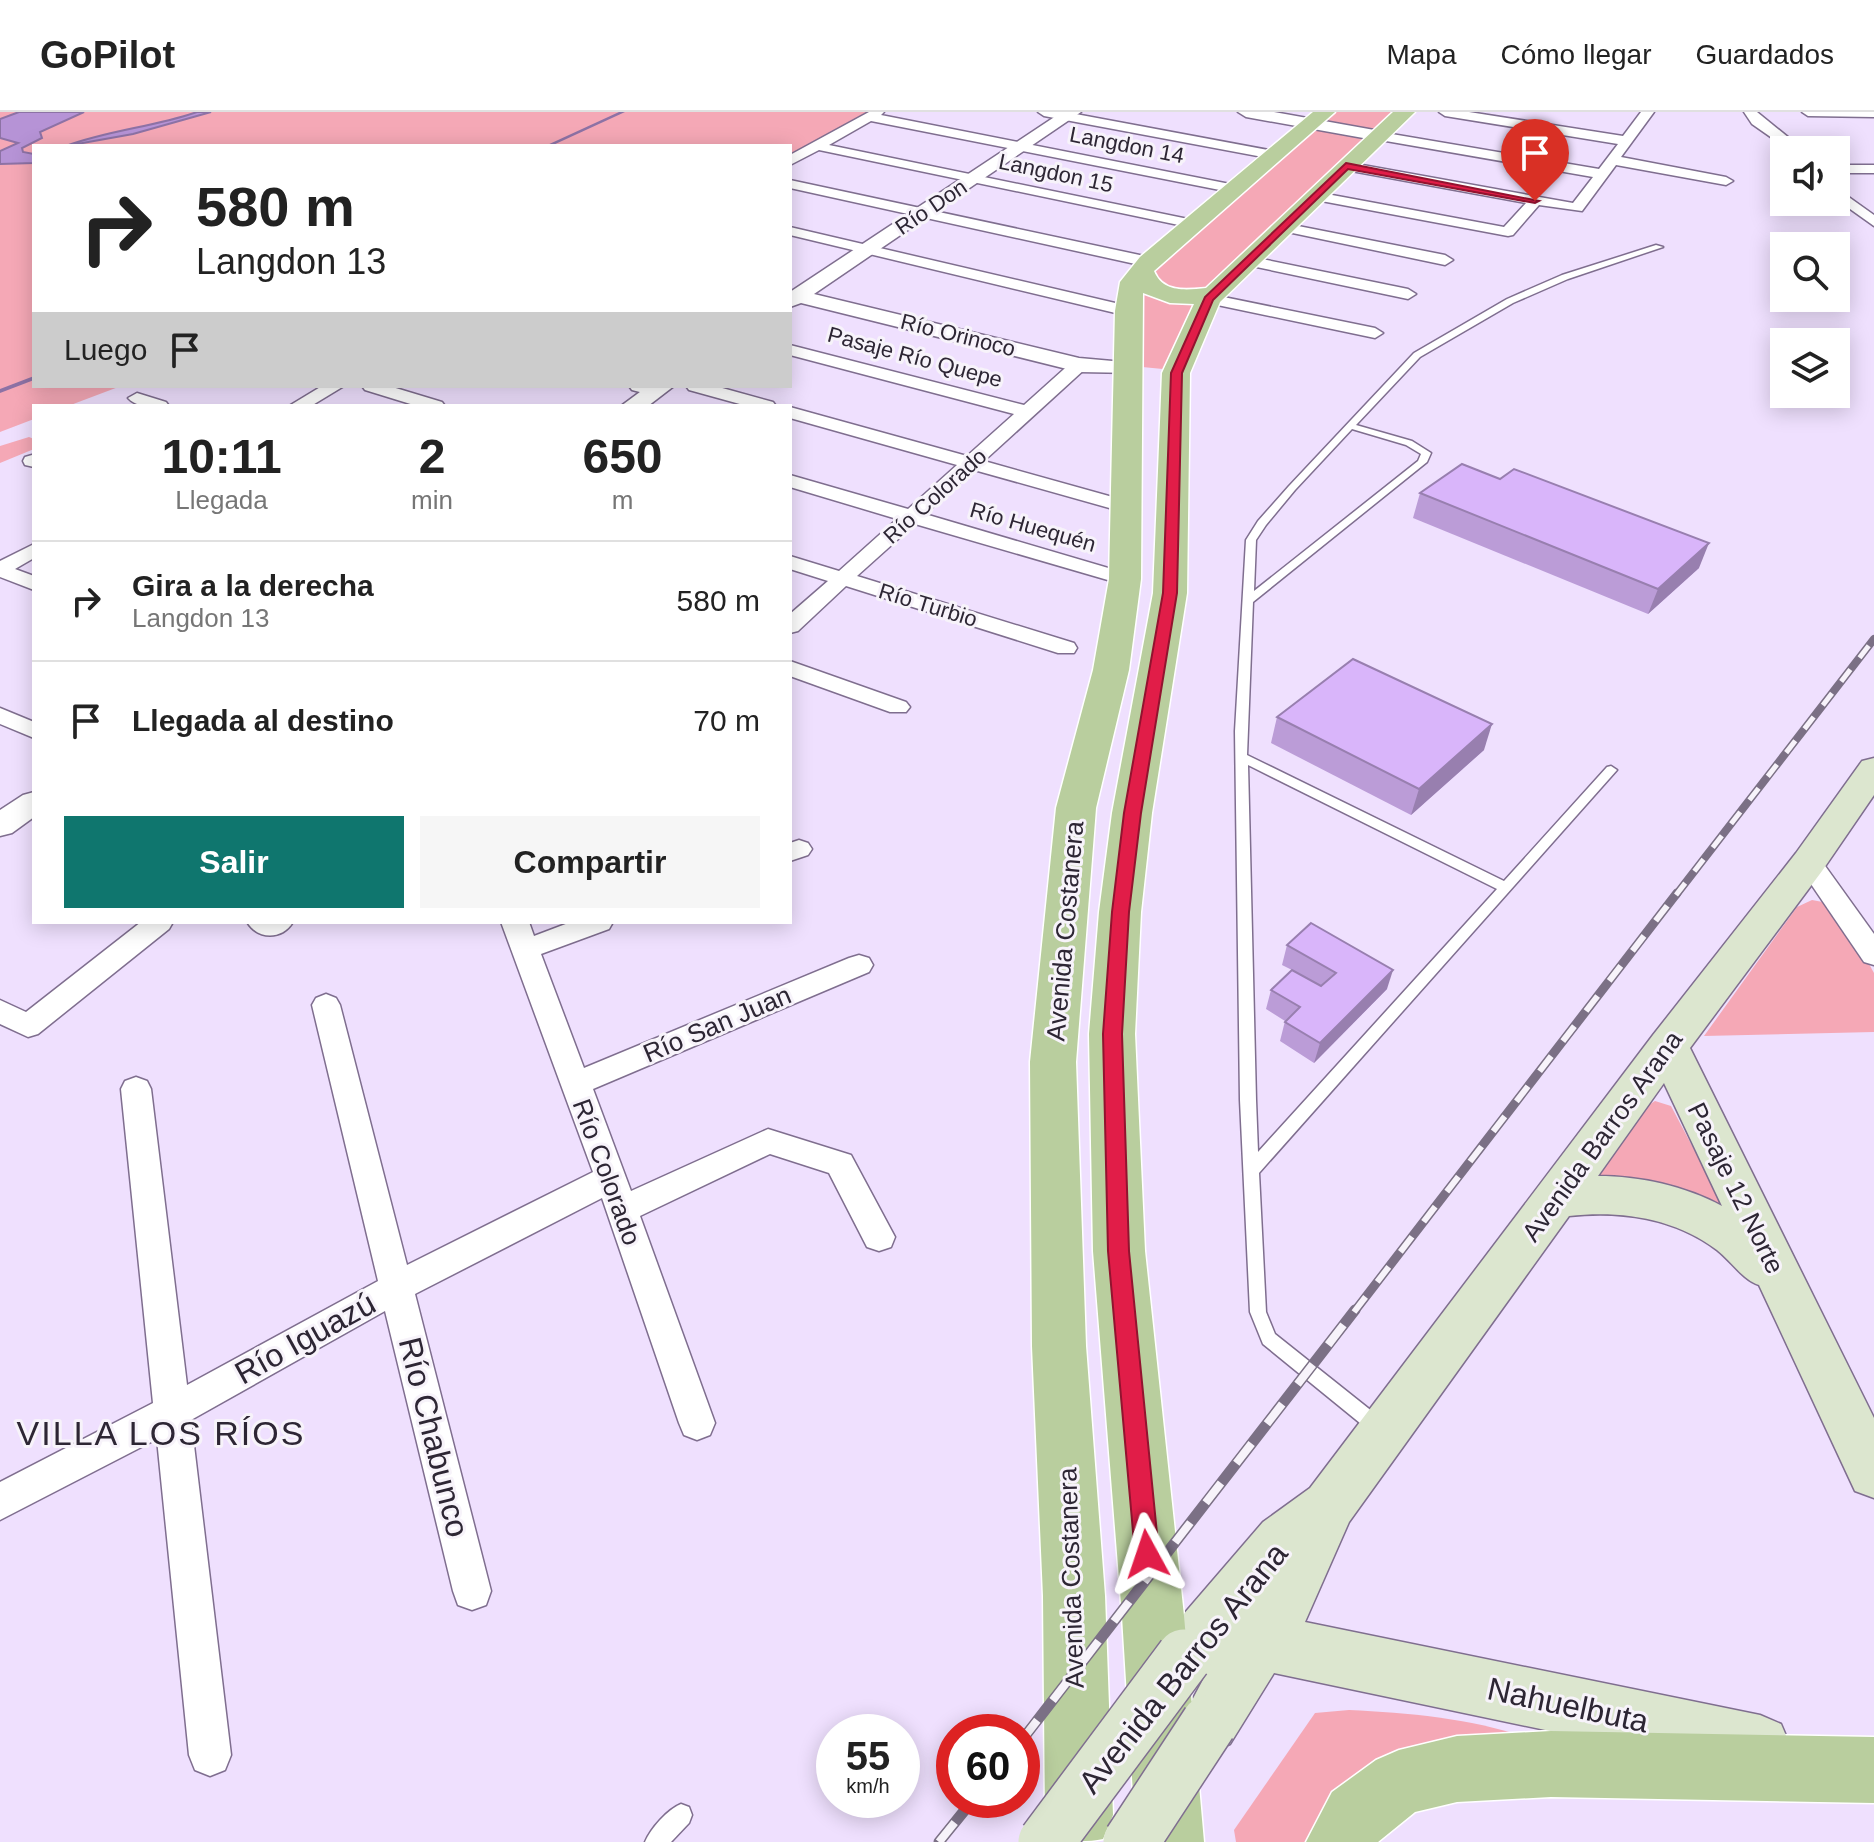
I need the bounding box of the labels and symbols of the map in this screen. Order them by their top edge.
pin [1501,119,1569,201]
street label: Langdon 14 [1068,122,1186,168]
street label: Langdon 15 [997,149,1115,197]
street label: Río Don [891,174,971,240]
street label: Río Orinoco [898,309,1018,361]
street label: Pasaje Río Quepe [825,322,1005,392]
street label: Río Colorado [878,443,992,549]
street label: Río Huequén [967,497,1099,557]
street label: Río Turbio [876,578,980,632]
street label: Avenida Costanera [1040,819,1090,1042]
street label: Río San Juan [639,979,795,1069]
street label: Avenida Barros Arana [1516,1025,1689,1247]
street label: Río Colorado [567,1095,647,1249]
street label: Pasaje 12 Norte [1682,1098,1790,1278]
street label: Río Iguazú [229,1285,381,1391]
street label: Río Chabunco [392,1333,476,1541]
district label: VILLA LOS RÍOS [17,1414,305,1452]
street label: Avenida Costanera [1052,1467,1090,1689]
position arrow [1105,1512,1189,1596]
street label: Avenida Barros Arana [1071,1536,1295,1800]
street label: Nahuelbuta [1484,1670,1652,1740]
speed limit sign: 60 [936,1714,1040,1818]

